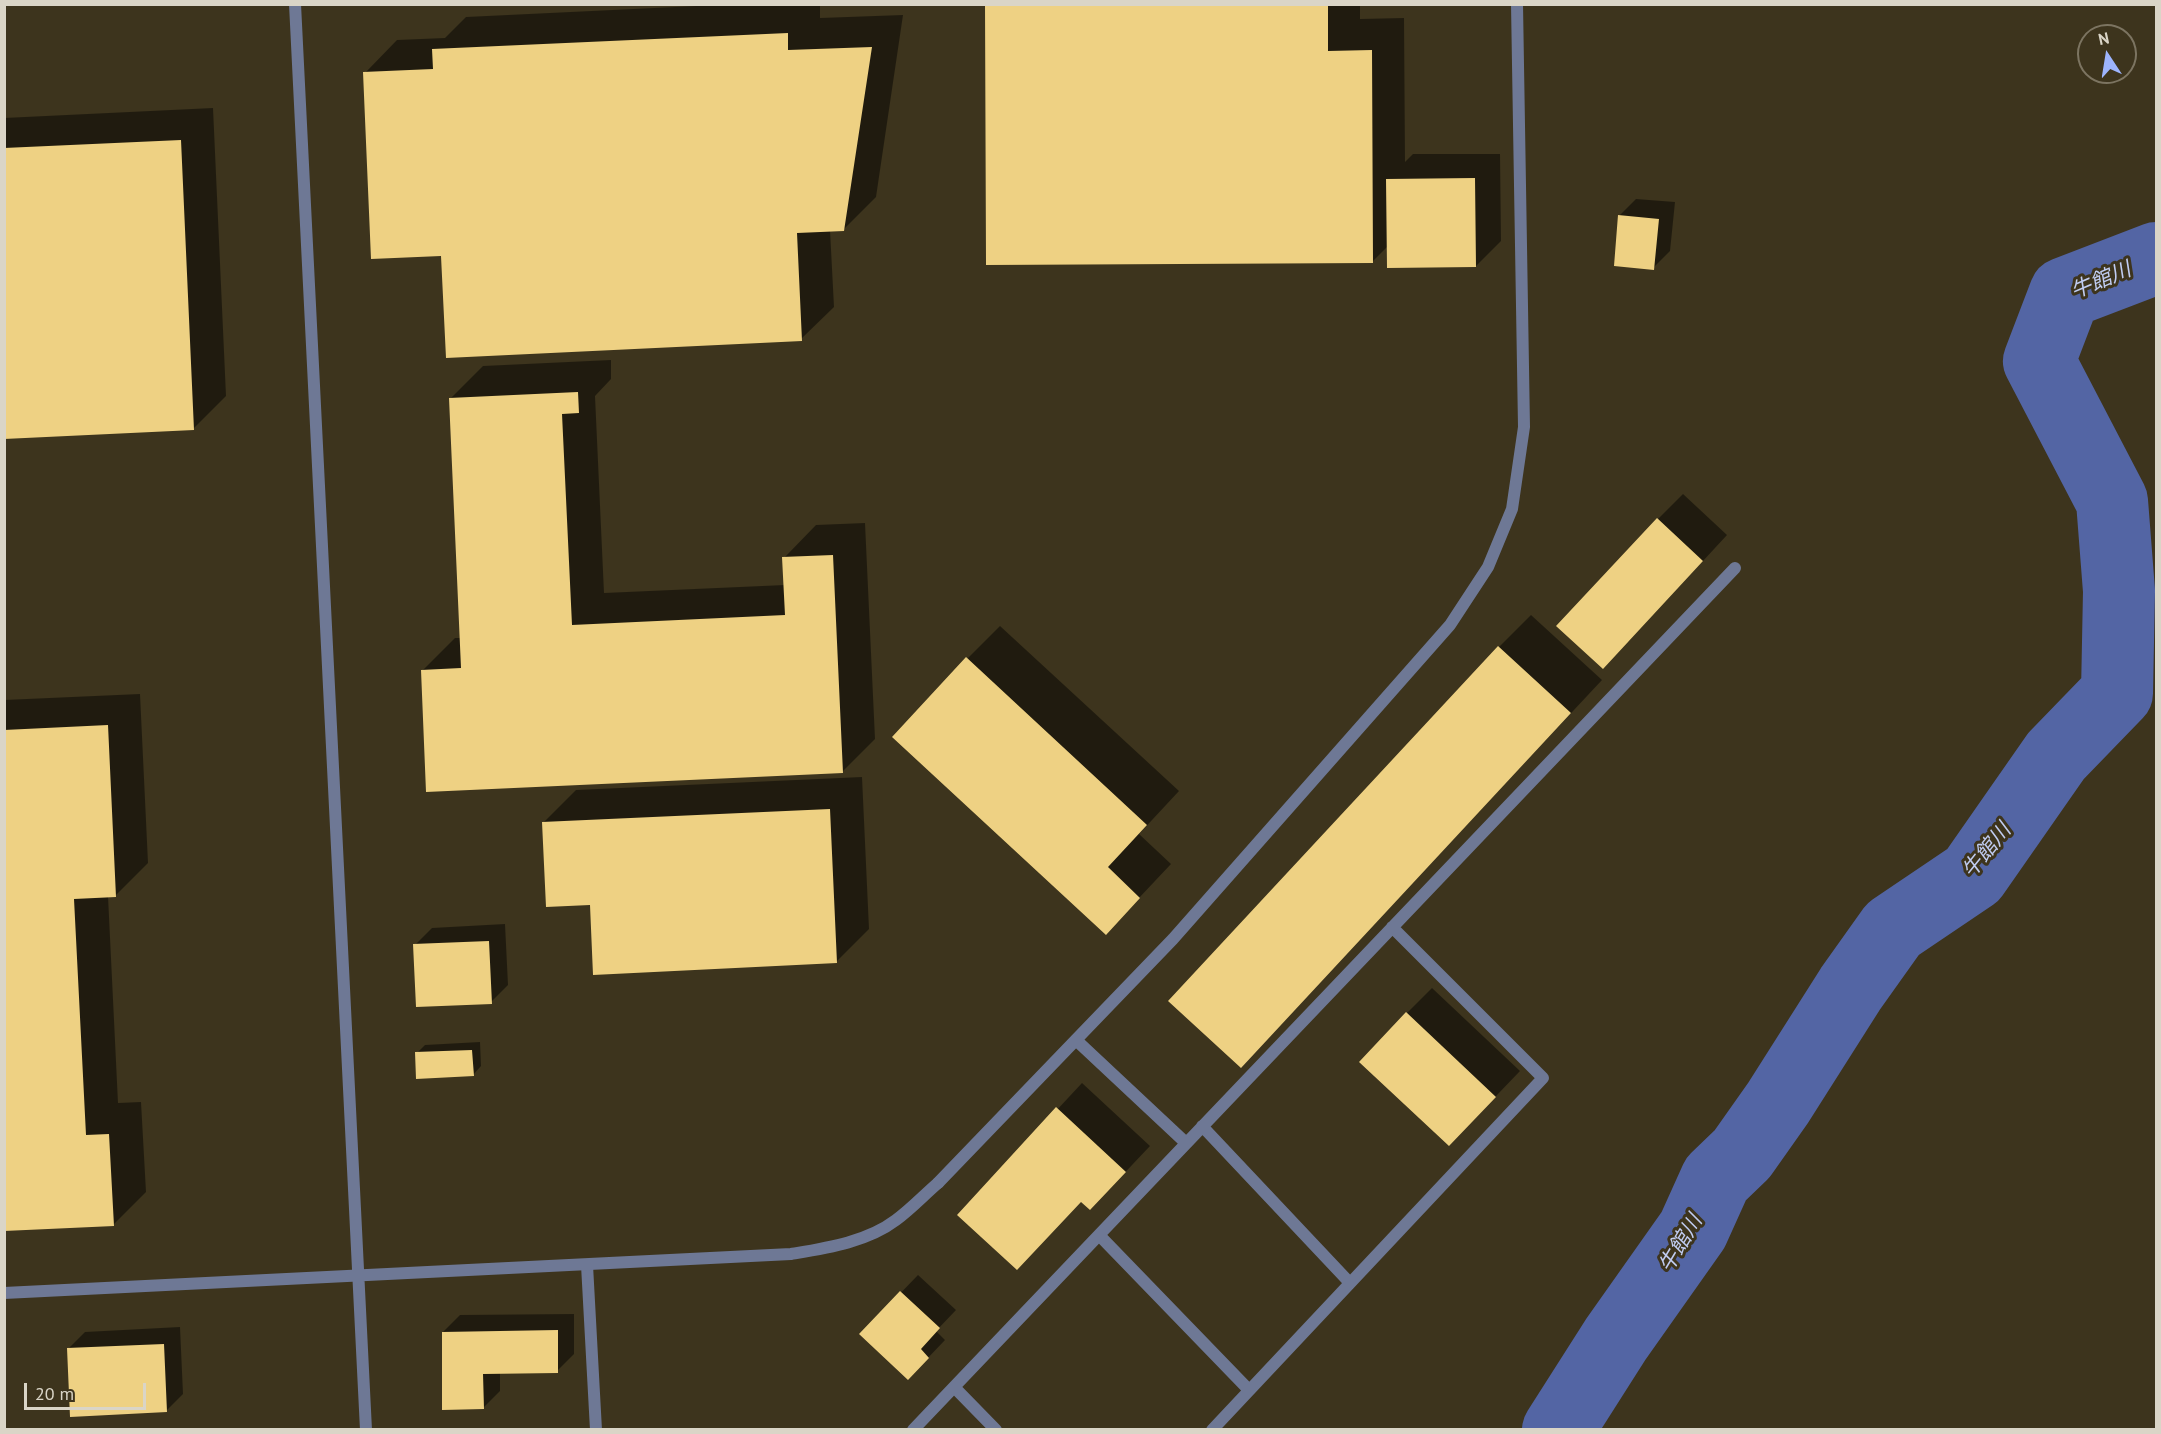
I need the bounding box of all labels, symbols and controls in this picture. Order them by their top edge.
north arrow [2077,24,2137,84]
text: N [2096,27,2111,49]
water label: 牛館川 [2067,257,2135,305]
water label: 牛館川 [1957,819,2017,883]
water label: 牛館川 [1654,1211,1708,1277]
scale bar [27,1371,148,1409]
text: 20 m [35,1382,74,1405]

